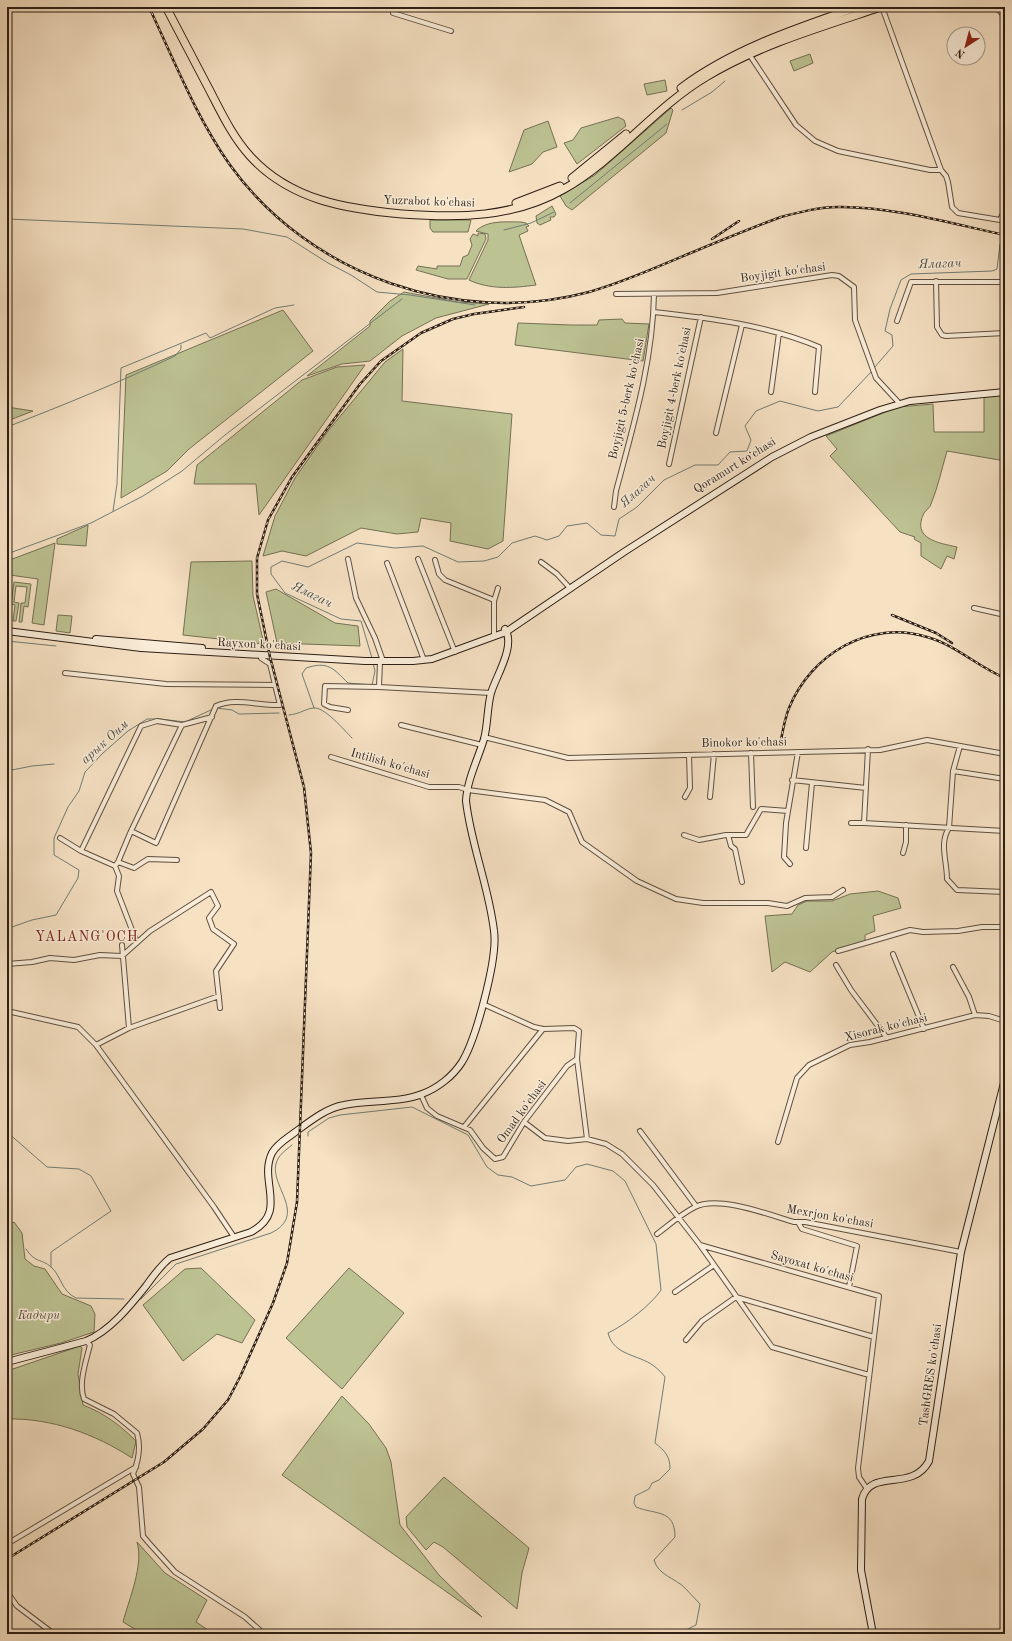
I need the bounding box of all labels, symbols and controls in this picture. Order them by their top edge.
north arrow [946,26,986,66]
text: N [954,46,968,60]
street label: Yuzrabot ko'chasi [383,194,475,210]
water label: Ялагач [918,257,962,271]
street label: Boyjigit ko'chasi [739,261,827,285]
street label: Boyjigit 4-berk ko'chasi [656,326,694,450]
street label: Boyjigit 5-berk ko'chasi [606,337,647,461]
street label: Qoramurt koʻchasi [691,435,778,496]
water label: Ялагач [618,472,658,510]
water label: Ялагач [290,580,334,610]
street label: Rayxon ko'chasi [217,637,301,653]
water label: арык Оим [79,717,131,767]
street label: Binokor ko'chasi [701,736,787,750]
street label: Intilish ko'chasi [349,747,431,781]
district label: YALANG'OCH [35,930,139,944]
street label: Xisorak ko'chasi [843,1012,929,1044]
street label: Omad ko'chasi [495,1078,549,1146]
street label: Mexrjon ko'chasi [786,1203,874,1231]
street label: Sayoxat ko'chasi [769,1249,855,1285]
park label: Кадыри [17,1310,60,1322]
street label: TashGRES ko'chasi [918,1323,944,1427]

